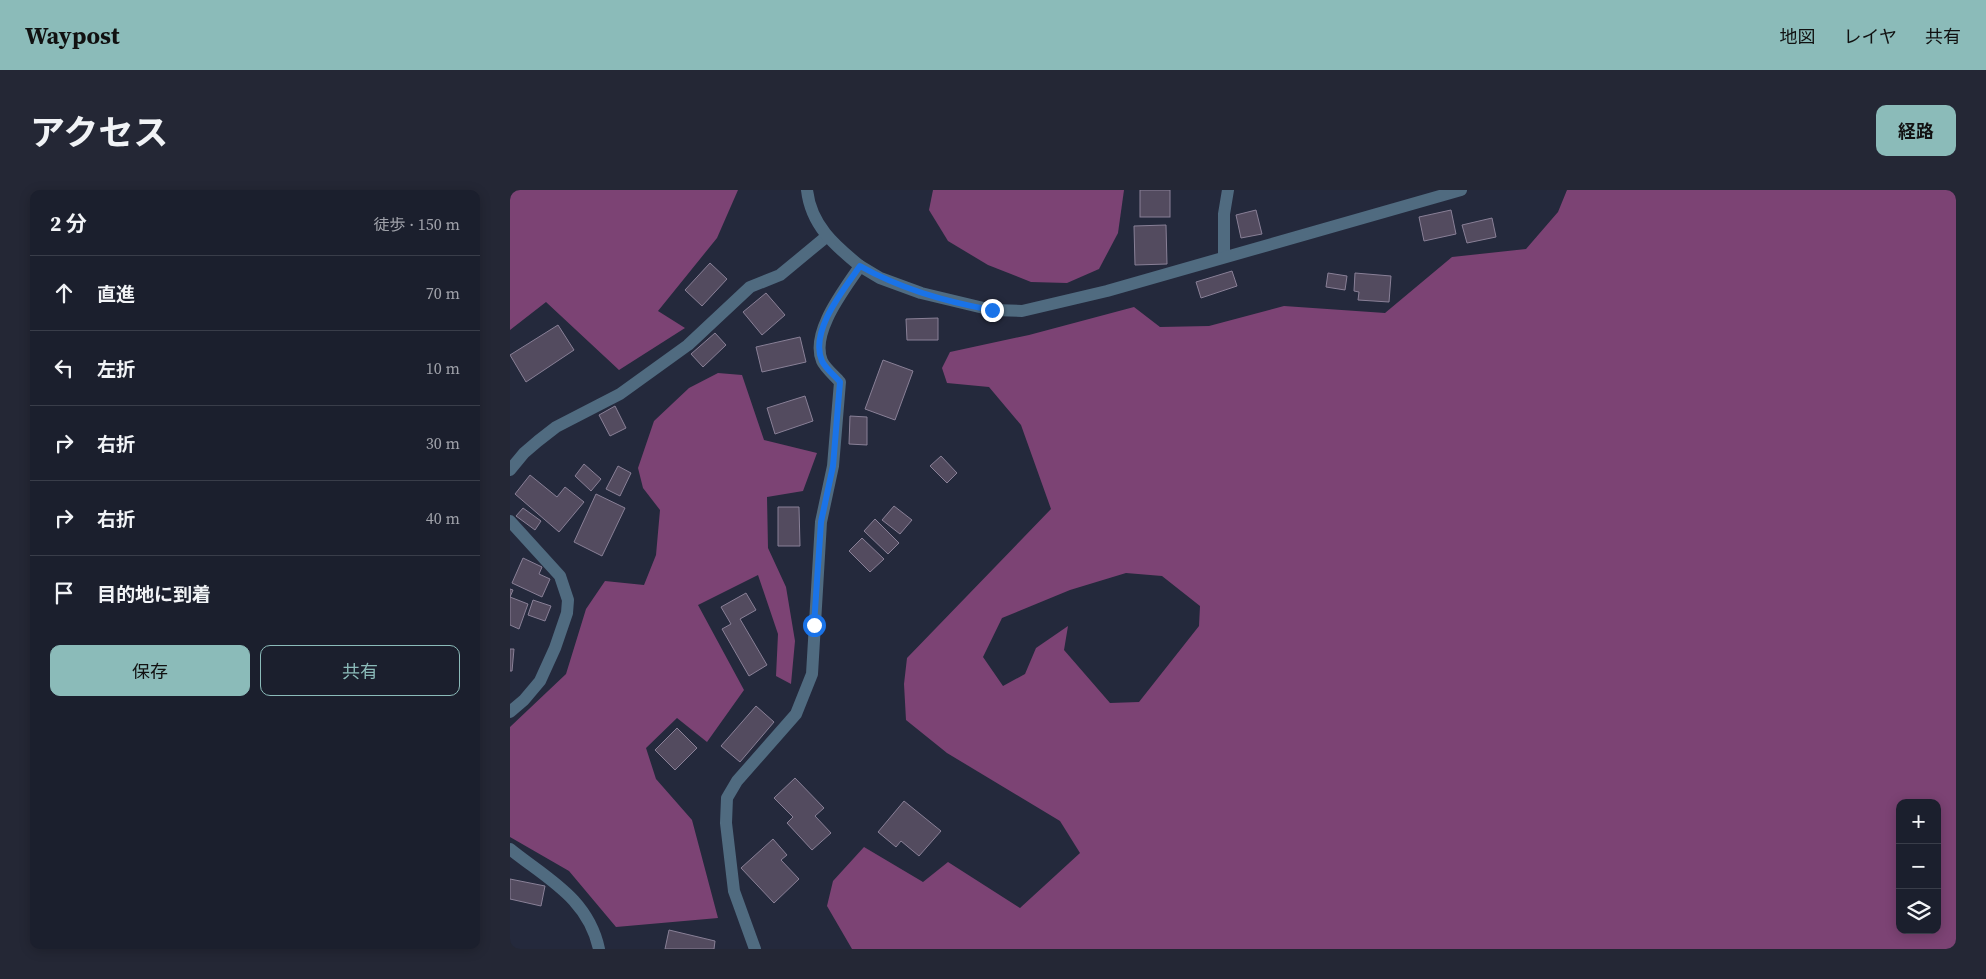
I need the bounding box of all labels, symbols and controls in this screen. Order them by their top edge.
text: Waypost [25,19,120,52]
text: 地図 [1780,24,1816,49]
text: レイヤ [1844,24,1897,49]
text: 共有 [1925,24,1961,49]
button: 経路 [1876,105,1956,156]
text: アクセス [30,109,168,157]
text: 2 分 [50,209,87,238]
text: 徒歩 · 150 m [374,213,460,235]
icon: ahead [50,279,78,307]
text: 直進 [97,281,135,307]
text: 70 m [426,282,460,304]
route end [981,299,1004,322]
icon: left [50,354,78,382]
text: 左折 [97,356,135,382]
text: 10 m [426,357,460,379]
icon: right [50,429,78,457]
text: 右折 [97,431,135,457]
text: 30 m [426,432,460,454]
icon: right [50,504,78,532]
text: 右折 [97,506,135,532]
text: 40 m [426,507,460,529]
icon: arrive [50,579,78,607]
text: 目的地に到着 [97,581,211,607]
route start [803,614,826,637]
button: 保存 [50,645,250,696]
button: 共有 [260,645,460,696]
map controls [1896,799,1941,934]
button: + [1896,799,1941,844]
button: − [1896,844,1941,889]
button: layers [1896,889,1941,934]

